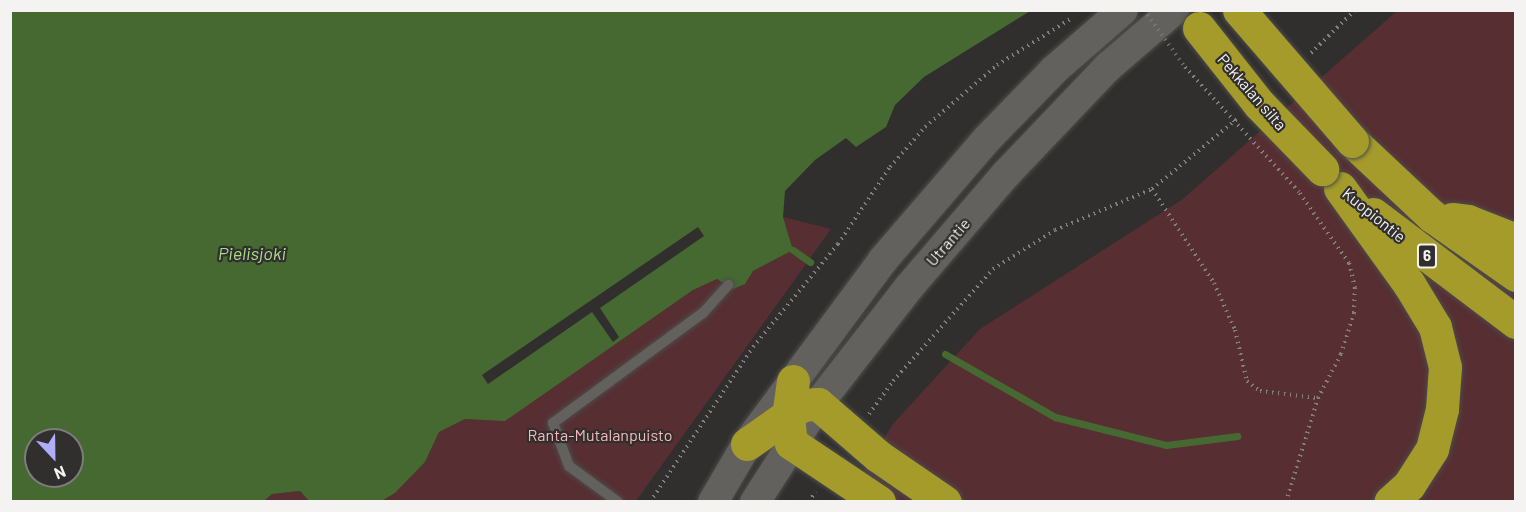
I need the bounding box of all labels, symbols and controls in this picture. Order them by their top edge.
street label: Pekkalan silta [1214,50,1290,134]
street label: Kuopiontie [1339,184,1409,246]
street label: Utrantie [922,214,974,270]
water label: Pielisjoki [218,242,286,264]
road number: 6 [1416,244,1438,268]
park label: Ranta-Mutalanpuisto [528,425,672,445]
north arrow [24,428,84,488]
text: N [52,462,69,484]

